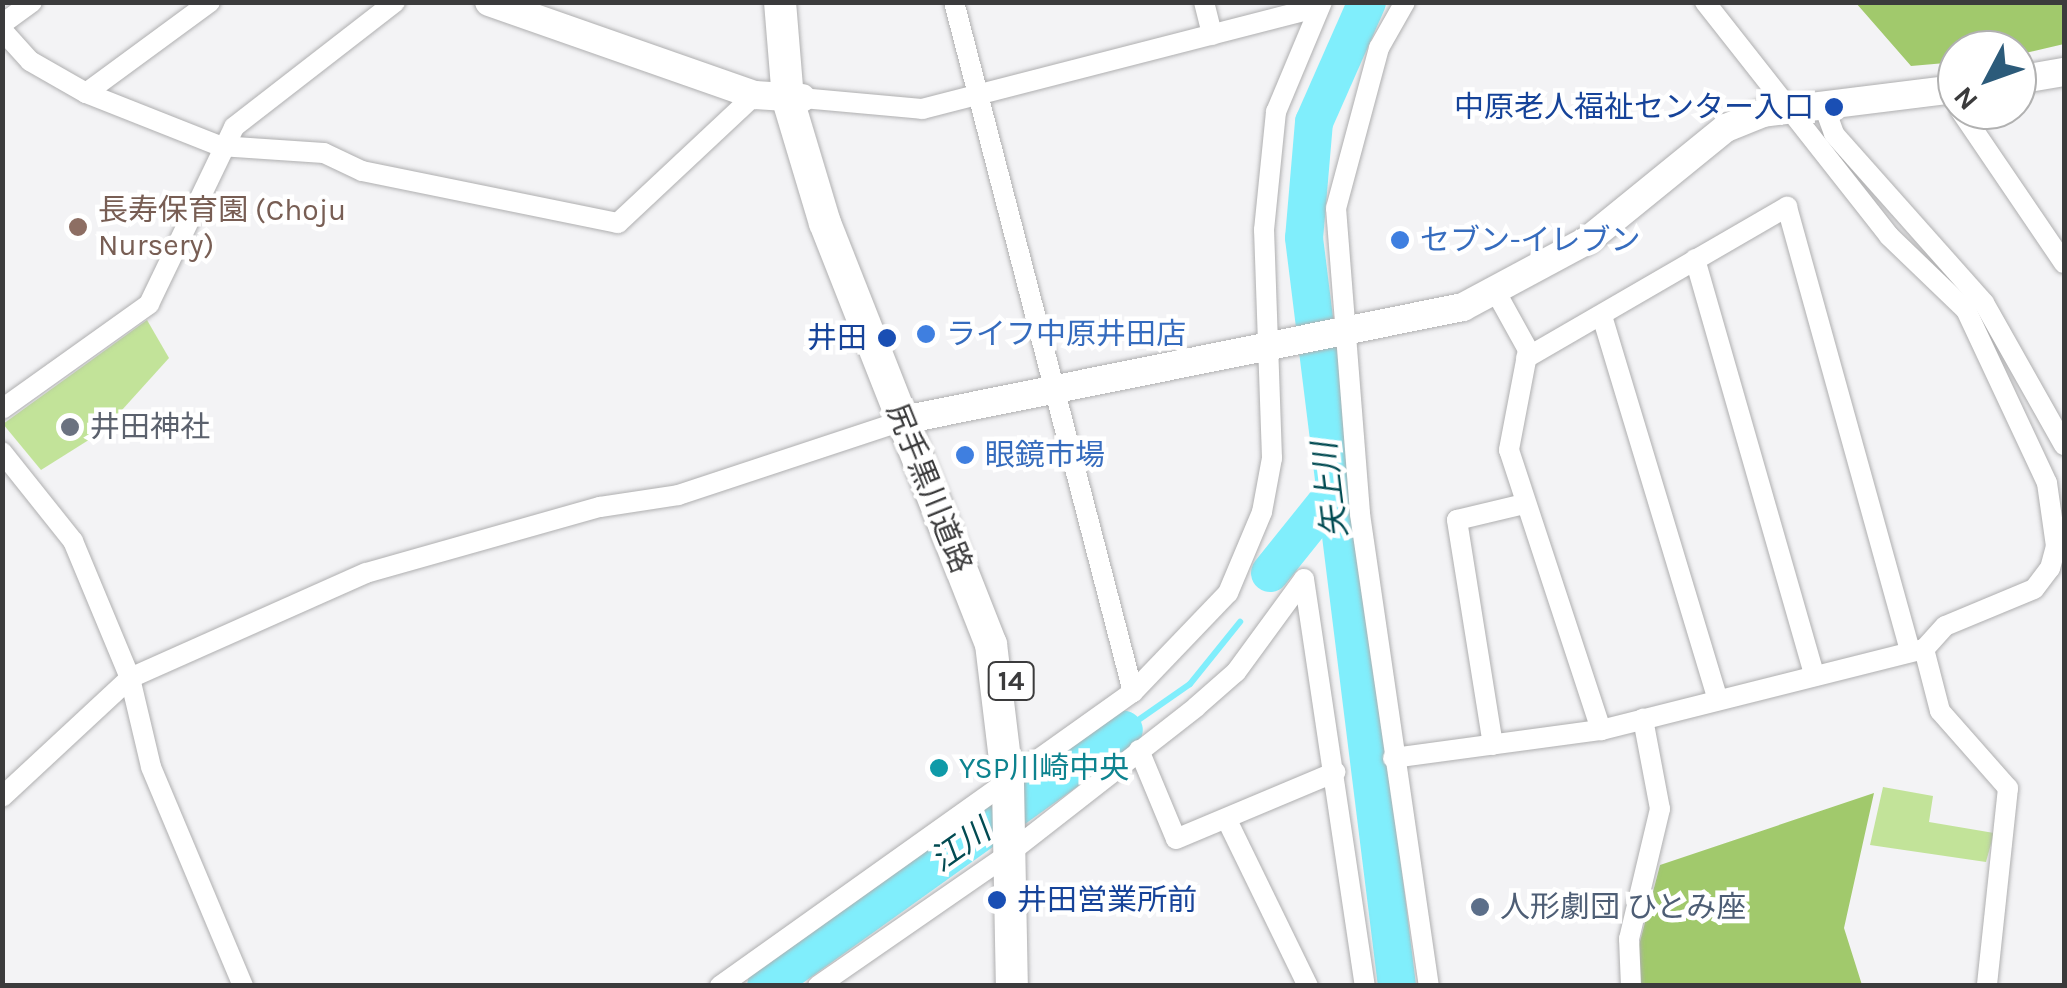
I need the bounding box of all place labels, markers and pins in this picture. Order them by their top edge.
place label: 中原老人福祉センター入口 [1454,89,1814,125]
marker: 中原老人福祉センター入口 [1823,96,1845,118]
place label: 長寿保育園 (Choju Nursery) [98,192,346,262]
marker: 長寿保育園 (Choju Nursery) [67,216,89,238]
place label: セブン-イレブン [1420,222,1640,258]
marker: セブン-イレブン [1389,229,1411,251]
place label: ライフ中原井田店 [946,316,1186,352]
place label: 井田 [807,320,867,356]
marker: ライフ中原井田店 [915,323,937,345]
marker: 井田 [876,327,898,349]
place label: 井田神社 [90,409,210,445]
marker: 井田神社 [59,416,81,438]
place label: 眼鏡市場 [985,437,1105,473]
marker: 眼鏡市場 [954,444,976,466]
place label: YSP川崎中央 [959,750,1129,786]
marker: YSP川崎中央 [928,757,950,779]
place label: 井田営業所前 [1017,882,1197,918]
marker: 井田営業所前 [986,889,1008,911]
place label: 人形劇団 ひとみ座 [1500,889,1747,925]
marker: 人形劇団 ひとみ座 [1469,896,1491,918]

